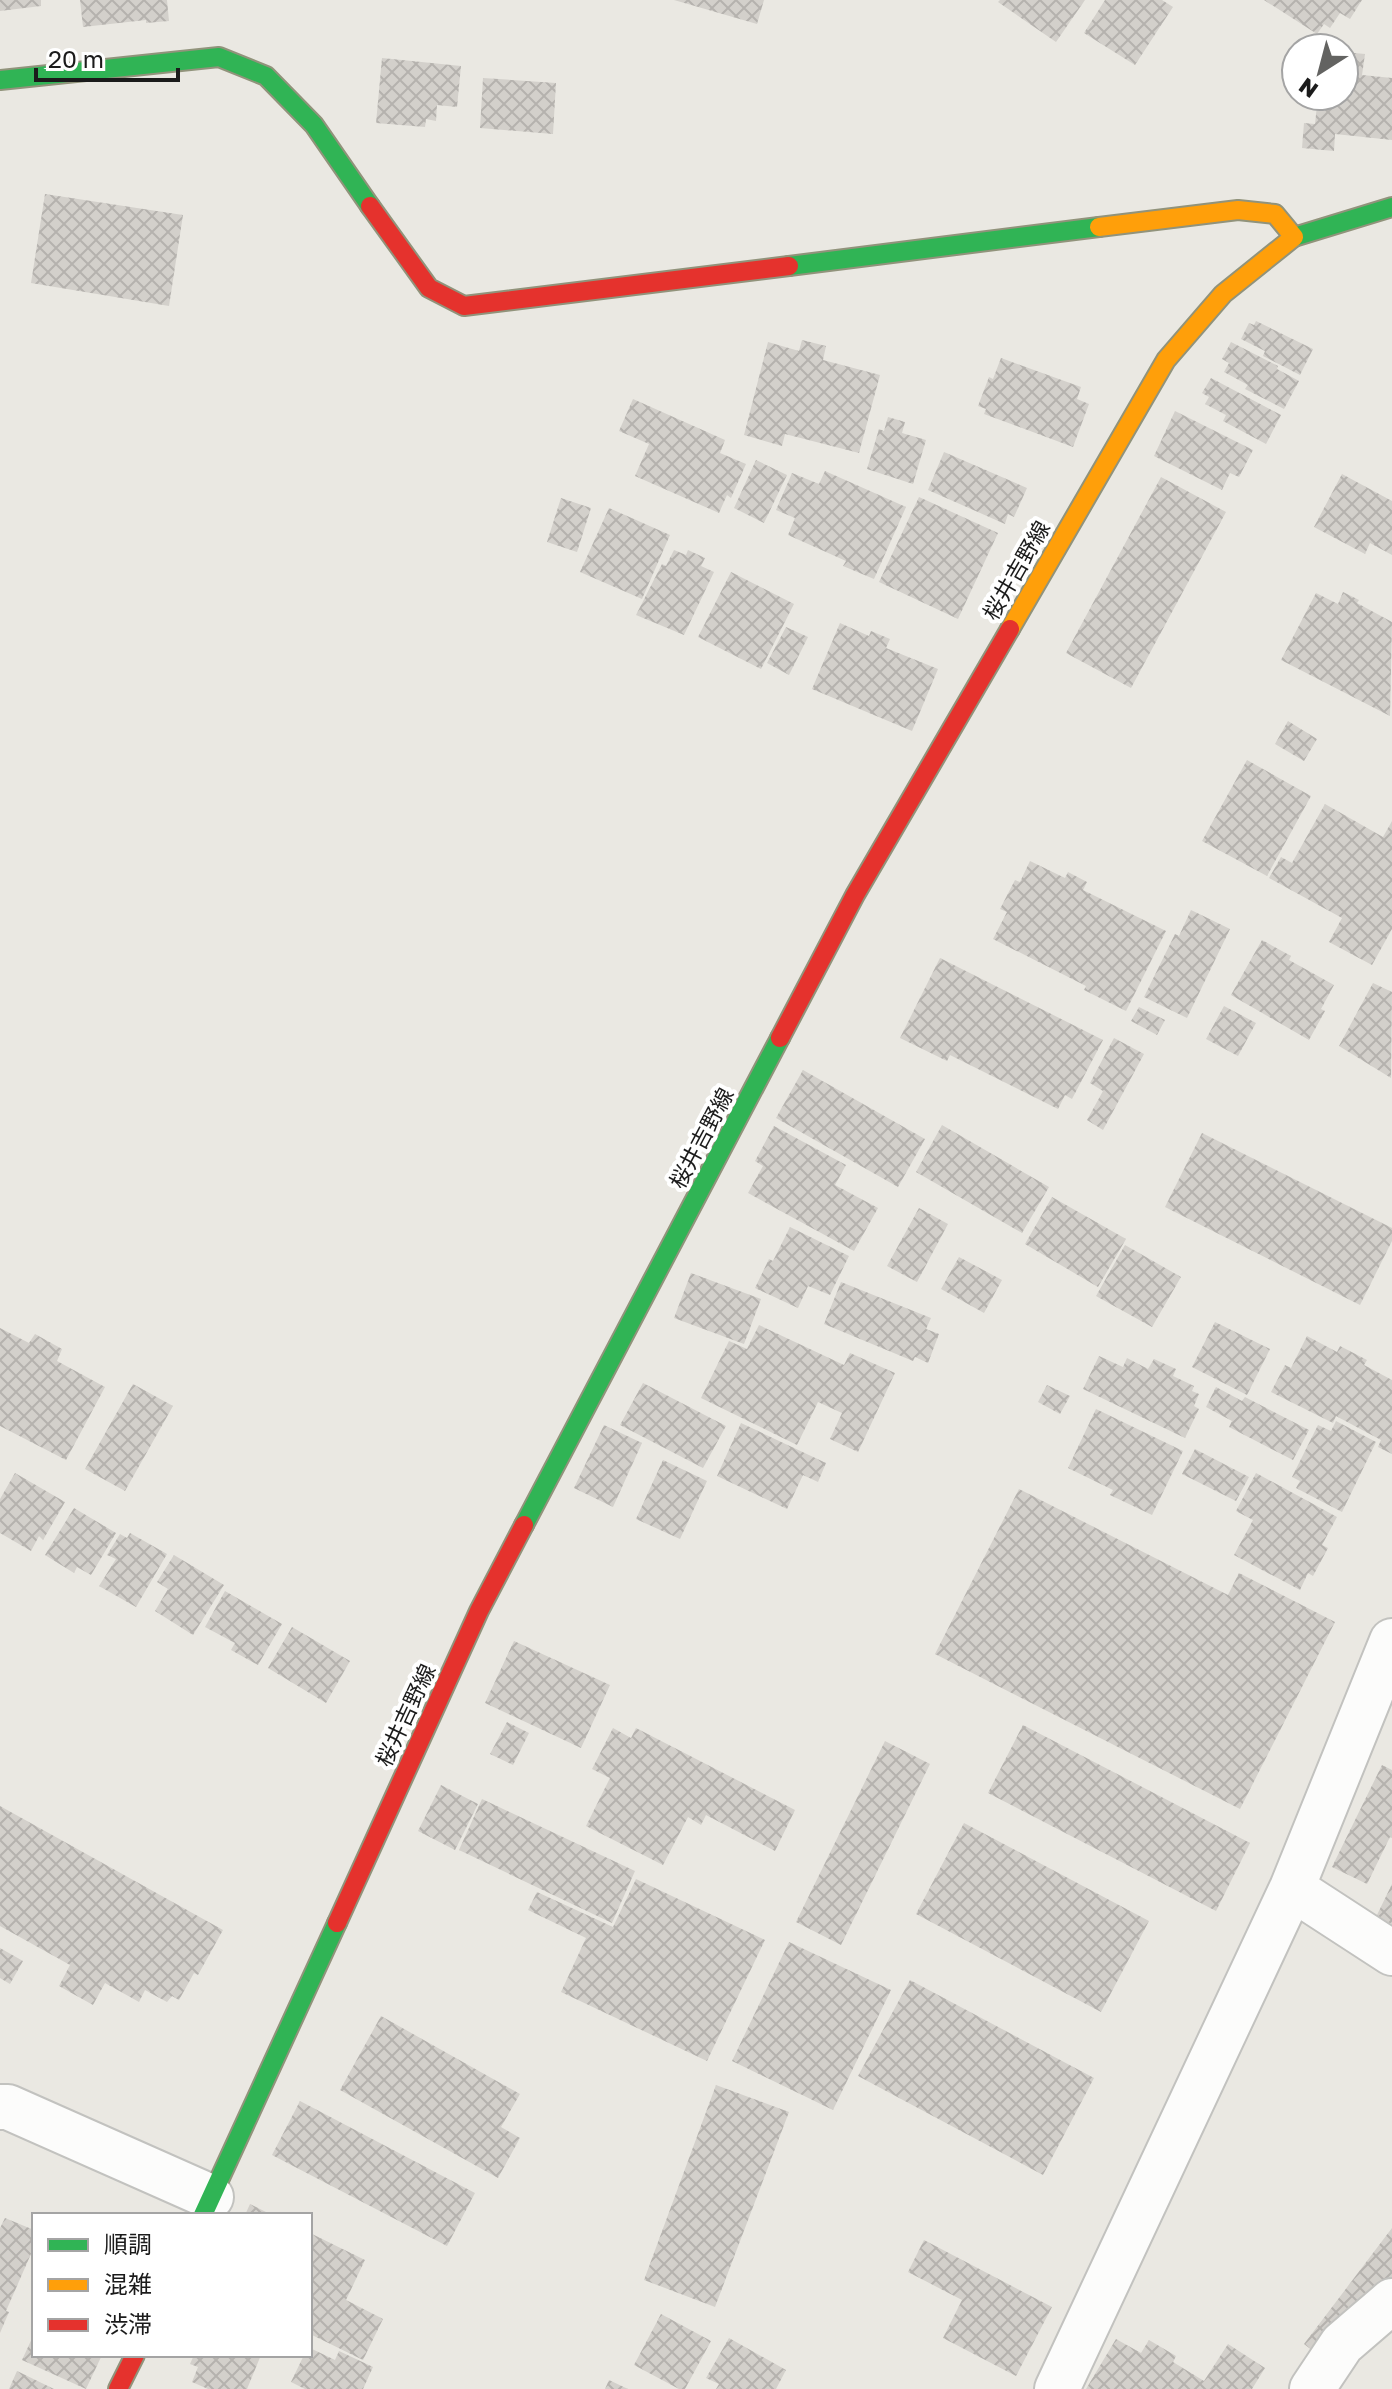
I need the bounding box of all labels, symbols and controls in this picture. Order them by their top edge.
scale bar [36,32,178,82]
north arrow [1280,32,1360,112]
text: 20 m [48,44,104,73]
text: N [1293,73,1323,104]
street label: 桜井吉野線 [977,516,1055,624]
street label: 桜井吉野線 [663,1083,739,1193]
street label: 桜井吉野線 [370,1659,440,1771]
legend [32,2213,312,2357]
text: 順調 [104,2229,152,2258]
text: 混雑 [104,2269,152,2298]
text: 渋滞 [104,2309,152,2338]

